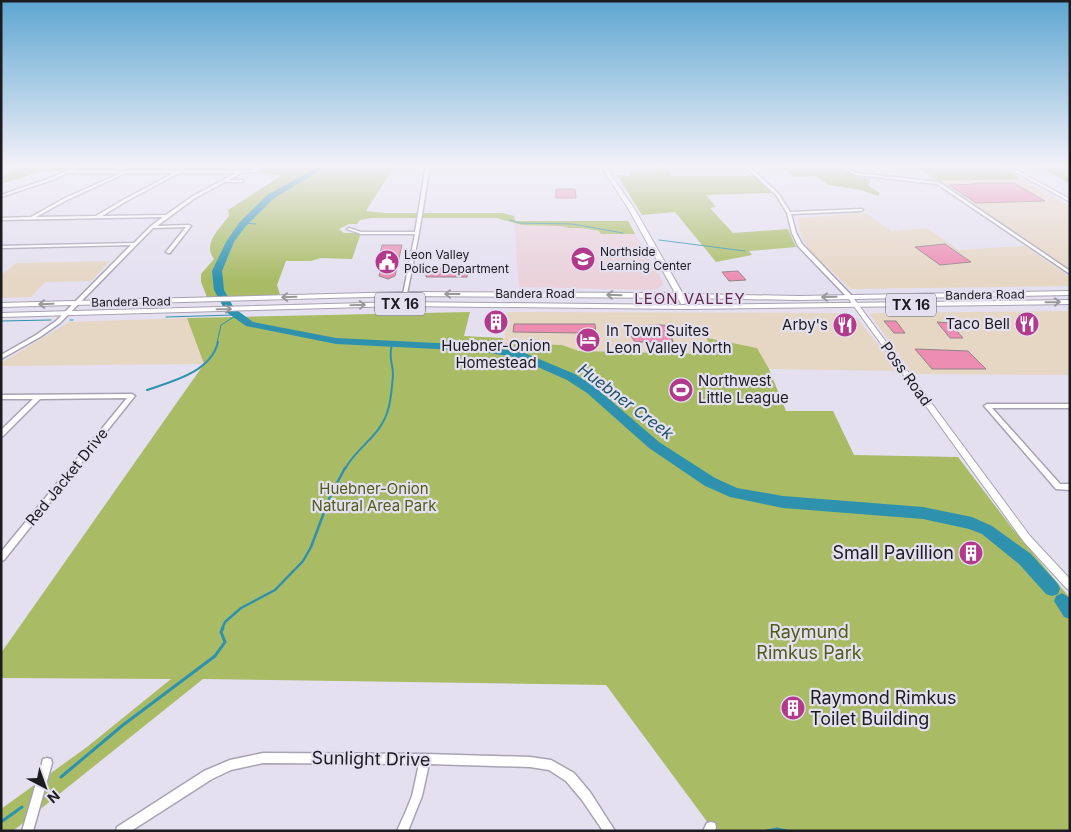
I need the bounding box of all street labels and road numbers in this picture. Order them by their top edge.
street label: Bandera Road [495,286,575,301]
street label: Bandera Road [945,286,1025,303]
road number: TX 16 [375,292,425,316]
street label: Bandera Road [91,293,171,310]
road number: TX 16 [886,294,936,316]
street label: Poss Road [877,338,936,410]
street label: Red Jacket Drive [21,424,112,529]
street label: Sunlight Drive [311,747,431,770]

